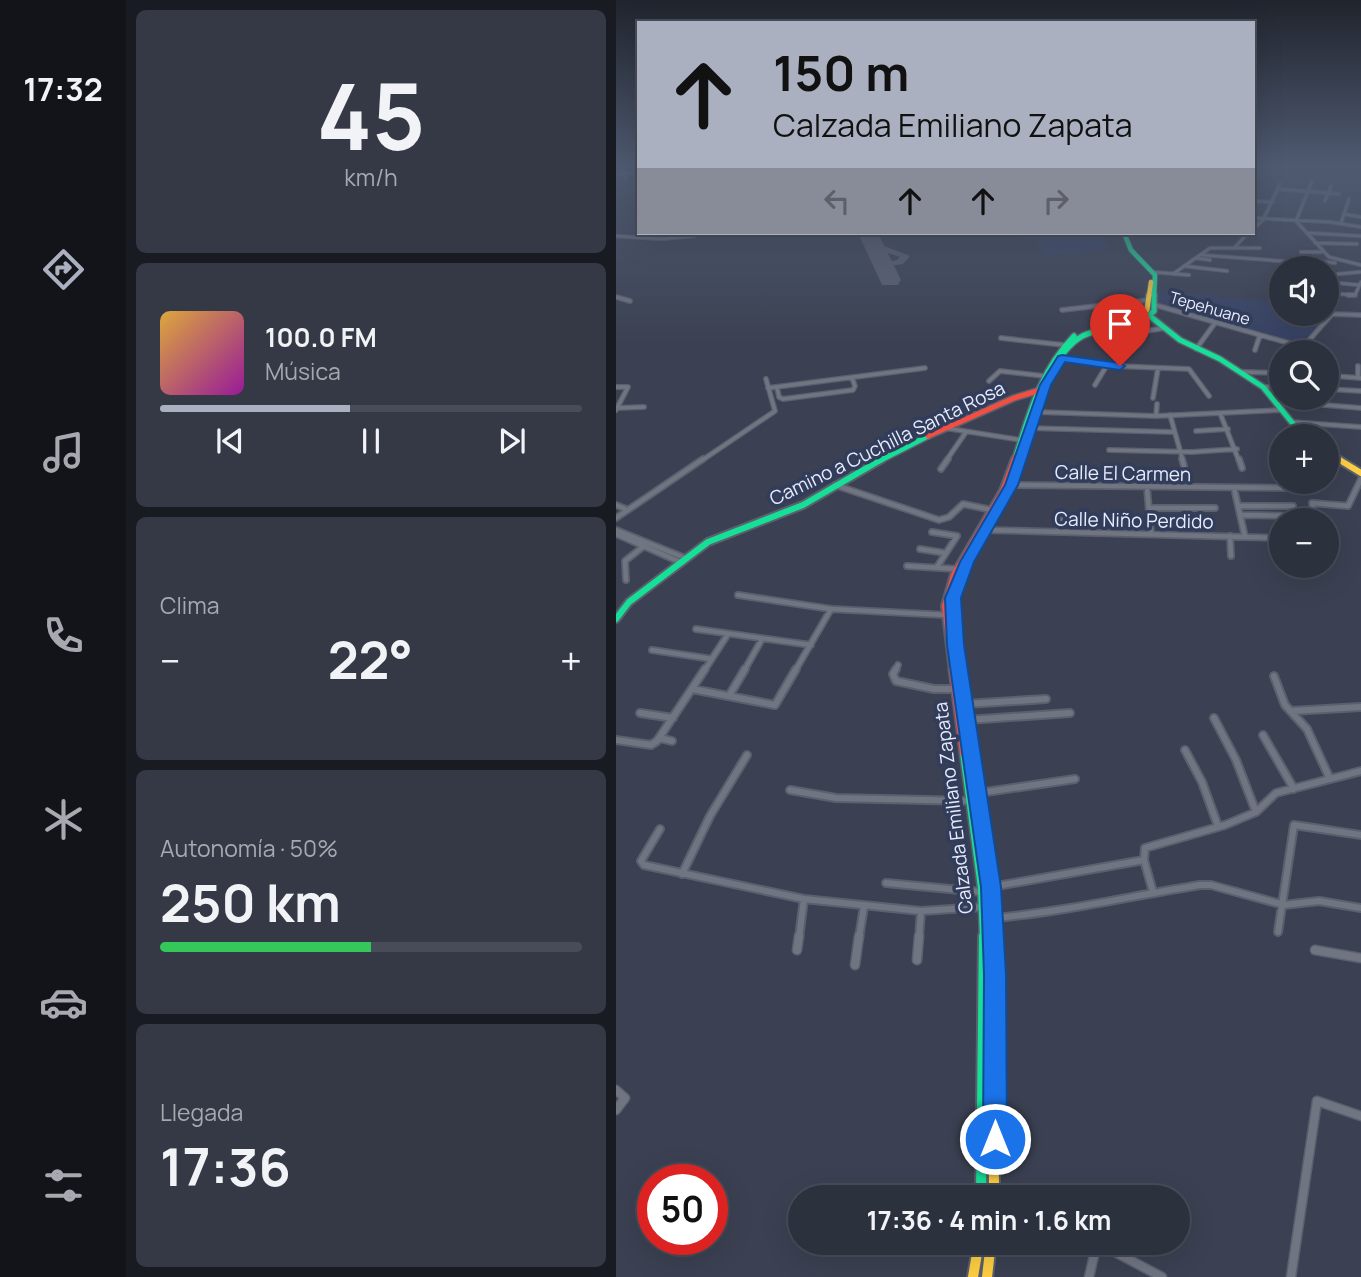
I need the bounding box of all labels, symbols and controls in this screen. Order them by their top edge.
text: 150 m [773,39,909,106]
icon: ahead [658,49,749,140]
text: 45 [317,53,425,177]
text: 17:32 [23,67,103,111]
text: Calzada Emiliano Zapata [773,103,1133,147]
text: km/h [344,161,398,193]
icon: left [818,182,856,220]
icon: ahead [891,182,929,220]
icon: ahead [964,182,1002,220]
icon: right [1037,182,1075,220]
icon: directions [39,245,88,294]
map controls [1269,256,1339,578]
button: sound [1269,256,1339,326]
street label: Tepehuane [1167,286,1253,330]
pin [1090,294,1150,366]
icon: arrive [1101,305,1139,343]
text: 100.0 FM [265,319,377,355]
button: search [1269,340,1339,410]
text: Música [265,355,341,387]
street label: Camino a Cuchilla Santa Rosa [765,375,1009,511]
icon: previous [211,422,249,460]
icon: pause [352,422,390,460]
icon: next [493,422,531,460]
button: + [1269,424,1339,494]
icon: music [39,428,88,477]
street label: Calle El Carmen [1055,459,1191,487]
street label: Calle Niño Perdido [1054,506,1214,534]
button: − [1269,508,1339,578]
text: Clima [160,589,219,621]
icon: phone [39,611,88,660]
text: 22° [328,624,413,695]
text: − [160,634,181,686]
text: + [560,634,582,686]
street label: Calzada Emiliano Zapata [927,700,979,916]
icon: climate [39,795,88,844]
text: Autonomía · 50% [160,832,338,864]
text: 250 km [160,867,341,938]
icon: car [39,978,88,1027]
text: Llegada [160,1096,243,1128]
position arrow [958,1102,1032,1176]
text: 17:36 [160,1131,291,1202]
icon: filters [39,1161,88,1210]
speed limit sign: 50 [637,1164,728,1255]
text: 17:36 · 4 min · 1.6 km [866,1202,1112,1238]

